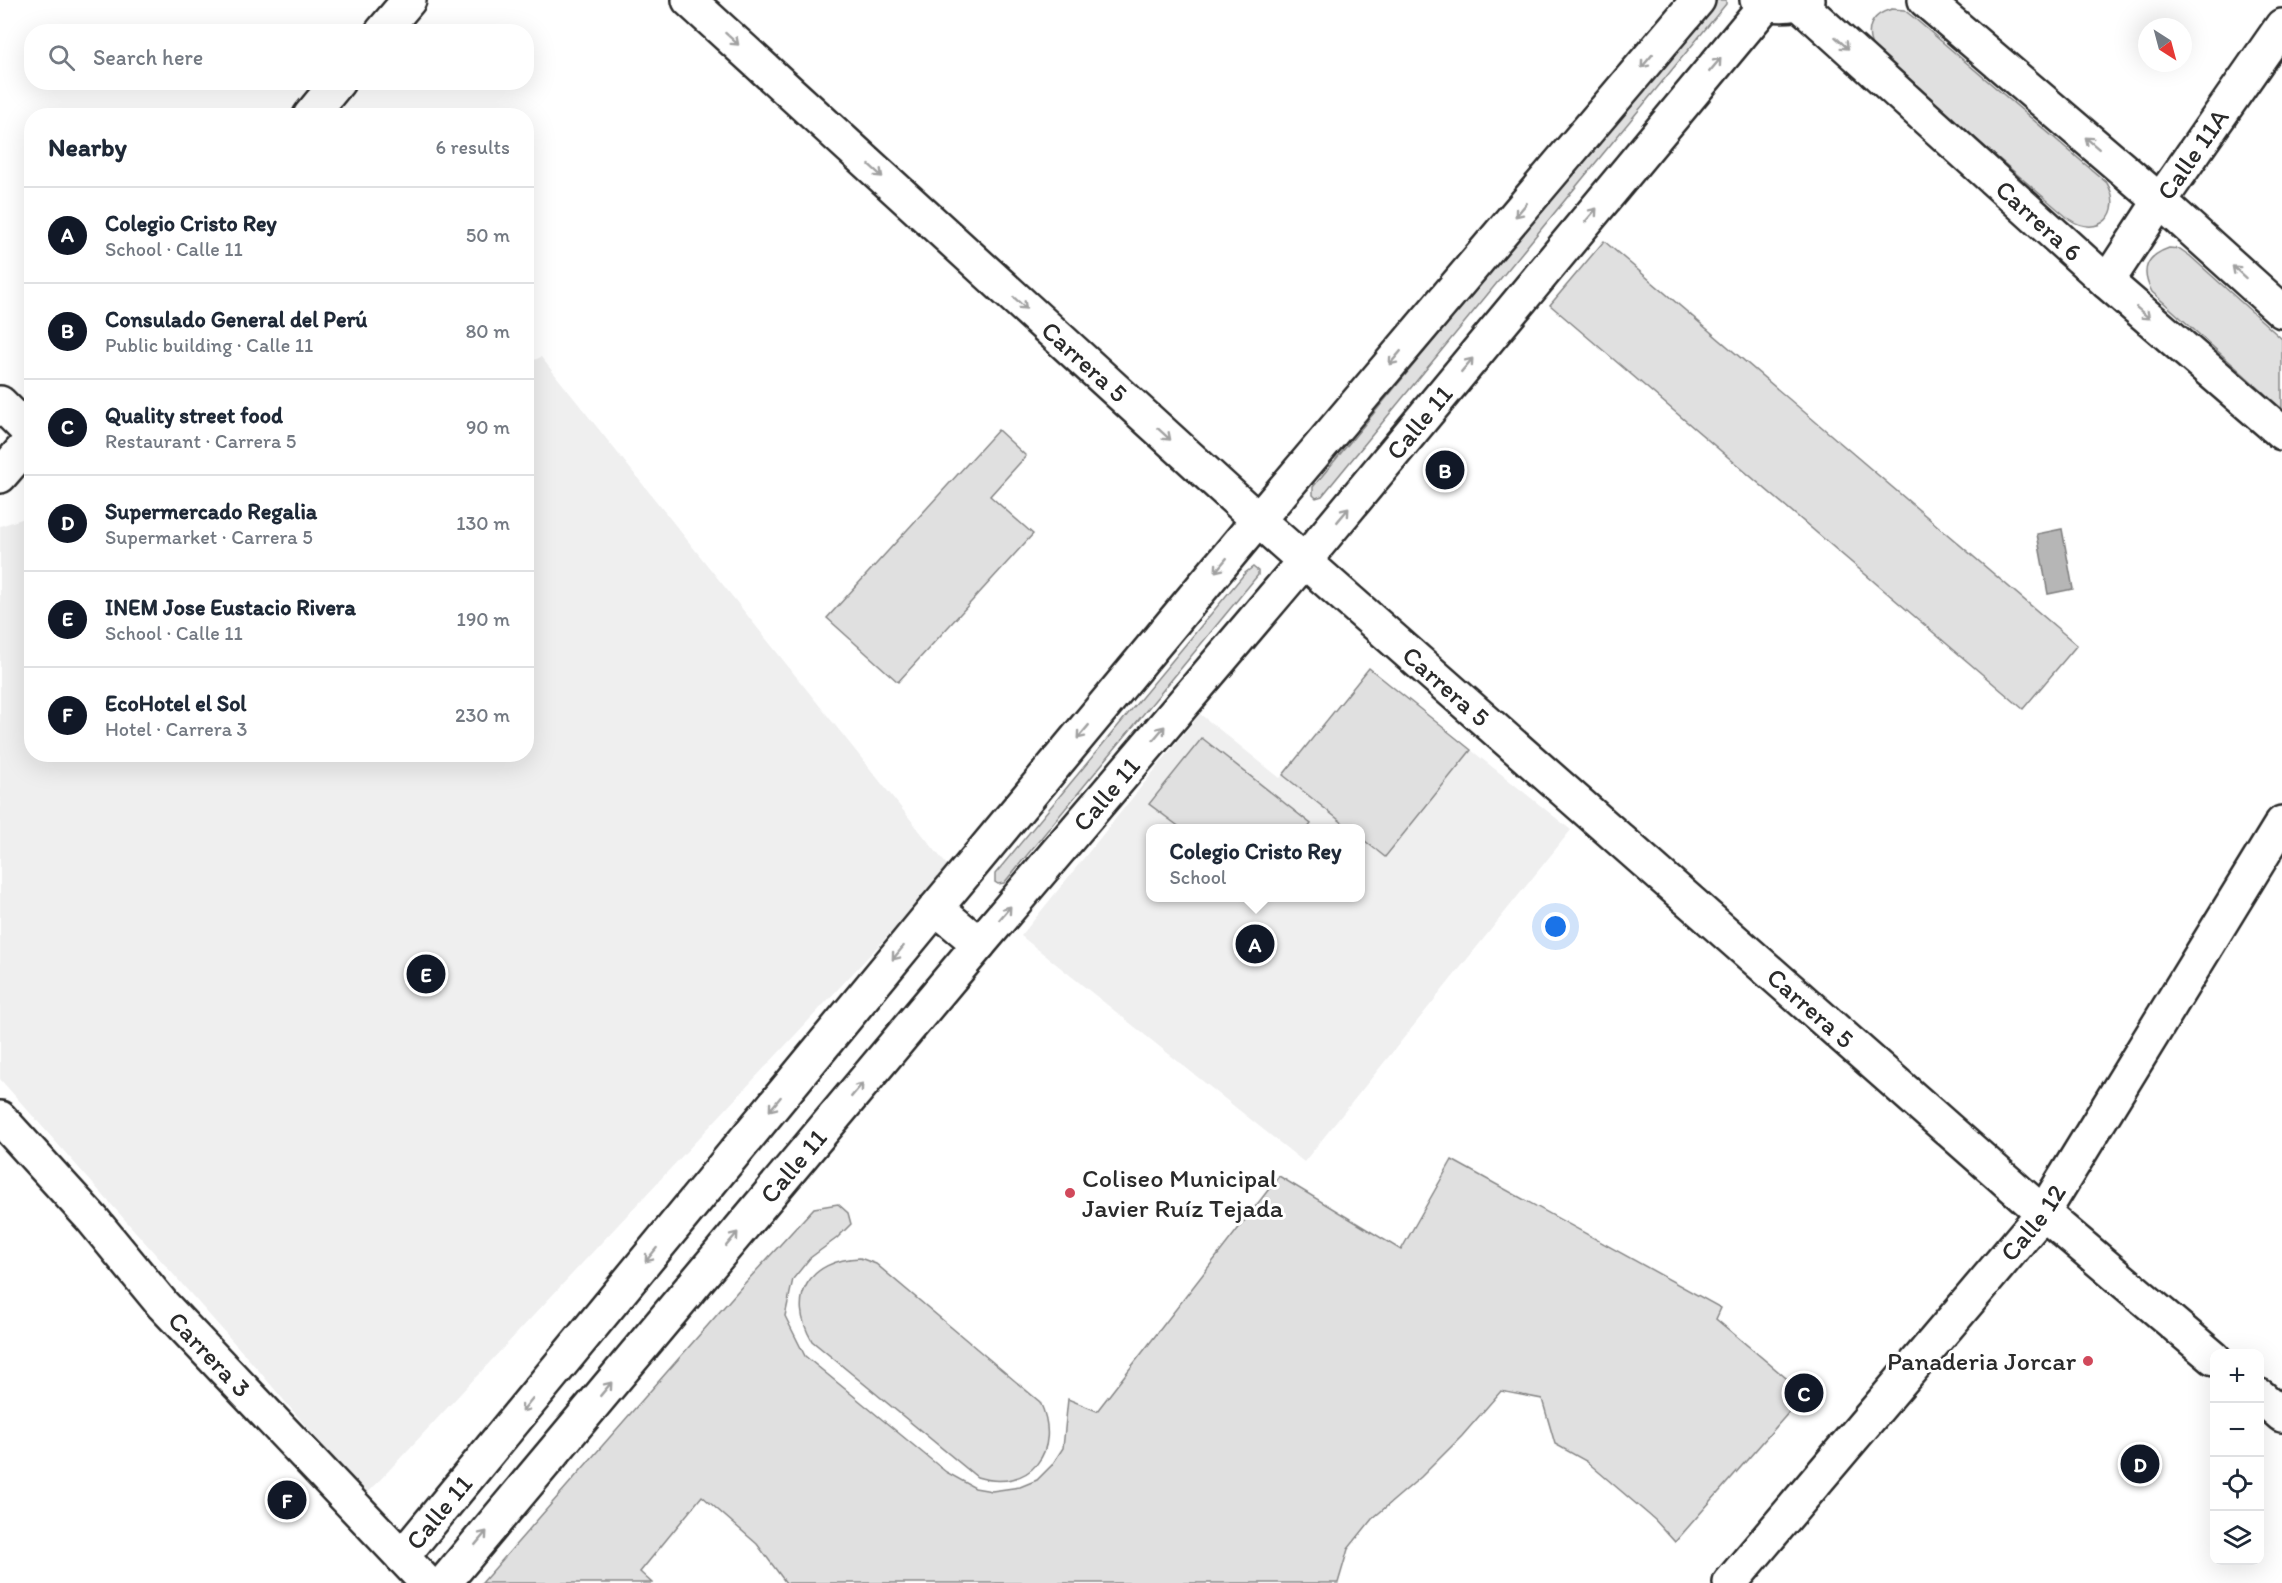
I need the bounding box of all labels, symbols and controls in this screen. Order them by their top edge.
north arrow [2138,18,2192,72]
search box [24,24,534,90]
one-way arrow [725,32,740,47]
one-way arrow [1834,36,1849,50]
icon: search [45,41,78,74]
text: Search here [93,44,203,71]
one-way arrow [1640,53,1654,68]
one-way arrow [1709,57,1722,73]
street label: Calle 11A [2150,102,2236,206]
text: Nearby [48,131,127,163]
text: 6 results [436,135,510,159]
one-way arrow [2085,136,2100,150]
one-way arrow [869,164,884,178]
street label: Carrera 6 [1989,173,2089,268]
one-way arrow [1514,202,1528,217]
one-way arrow [1585,207,1598,223]
text: Colegio Cristo Rey [105,210,277,237]
text: A [61,223,74,247]
text: 50 m [466,223,510,247]
text: School · Calle 11 [105,237,243,261]
one-way arrow [2231,265,2246,279]
one-way arrow [1012,296,1027,310]
text: Consulado General del Perú [105,306,367,333]
one-way arrow [2135,307,2151,320]
street label: Carrera 5 [1035,314,1135,409]
text: B [61,319,74,343]
text: 80 m [465,319,510,343]
text: Public building · Calle 11 [105,333,313,357]
one-way arrow [1389,350,1402,366]
one-way arrow [1460,358,1474,373]
street label: Calle 11 [1379,378,1459,466]
text: Quality street food [105,402,283,429]
text: C [61,415,74,439]
text: 90 m [466,415,510,439]
one-way arrow [1156,427,1171,441]
text: Restaurant · Carrera 5 [105,429,296,453]
pin: B [1426,448,1464,492]
text: Supermercado Regalia [105,498,317,525]
one-way arrow [1336,507,1349,523]
text: D [61,511,74,535]
text: 130 m [456,511,510,535]
text: Supermarket · Carrera 5 [105,525,313,549]
one-way arrow [1214,557,1228,572]
text: INEM Jose Eustacio Rivera [105,594,356,621]
text: E [62,607,73,631]
text: 190 m [457,607,510,631]
text: School · Calle 11 [105,621,243,645]
street label: Carrera 5 [1396,639,1497,733]
text: EcoHotel el Sol [105,690,247,717]
text: F [62,703,73,727]
text: 230 m [455,703,510,727]
text: Hotel · Carrera 3 [105,717,247,741]
one-way arrow [1077,723,1090,739]
one-way arrow [1152,726,1166,741]
street label: Calle 11 [1066,750,1147,838]
popup [1146,824,1365,902]
text: Colegio Cristo Rey [1170,838,1341,865]
text: School [1170,865,1227,889]
one-way arrow [998,906,1012,921]
your location [1541,912,1570,941]
pin: A [1236,922,1274,966]
one-way arrow [892,945,905,961]
pin: E [406,952,446,996]
street label: Carrera 5 [1760,961,1861,1055]
one-way arrow [850,1083,864,1098]
one-way arrow [768,1096,781,1112]
street label: Calle 11 [753,1122,834,1210]
place label: Coliseo Municipal Javier Ruíz Tejada [1082,1162,1284,1224]
street label: Calle 12 [1993,1178,2073,1268]
marker: Coliseo Municipal Javier Ruíz Tejada [1063,1186,1077,1200]
one-way arrow [725,1231,738,1247]
one-way arrow [644,1247,658,1262]
street label: Carrera 3 [161,1305,258,1404]
place label: Panaderia Jorcar [1887,1345,2077,1377]
map controls [2210,1349,2264,1565]
button: + [2210,1349,2264,1403]
marker: Panaderia Jorcar [2081,1354,2095,1368]
pin: C [1784,1370,1824,1416]
one-way arrow [600,1381,613,1397]
one-way arrow [520,1397,534,1412]
button: − [2210,1403,2264,1457]
pin: D [2120,1442,2160,1486]
button: locate [2210,1457,2264,1511]
street label: Calle 11 [399,1468,479,1556]
pin: F [268,1478,306,1522]
button: layers [2210,1511,2264,1565]
one-way arrow [475,1530,488,1546]

